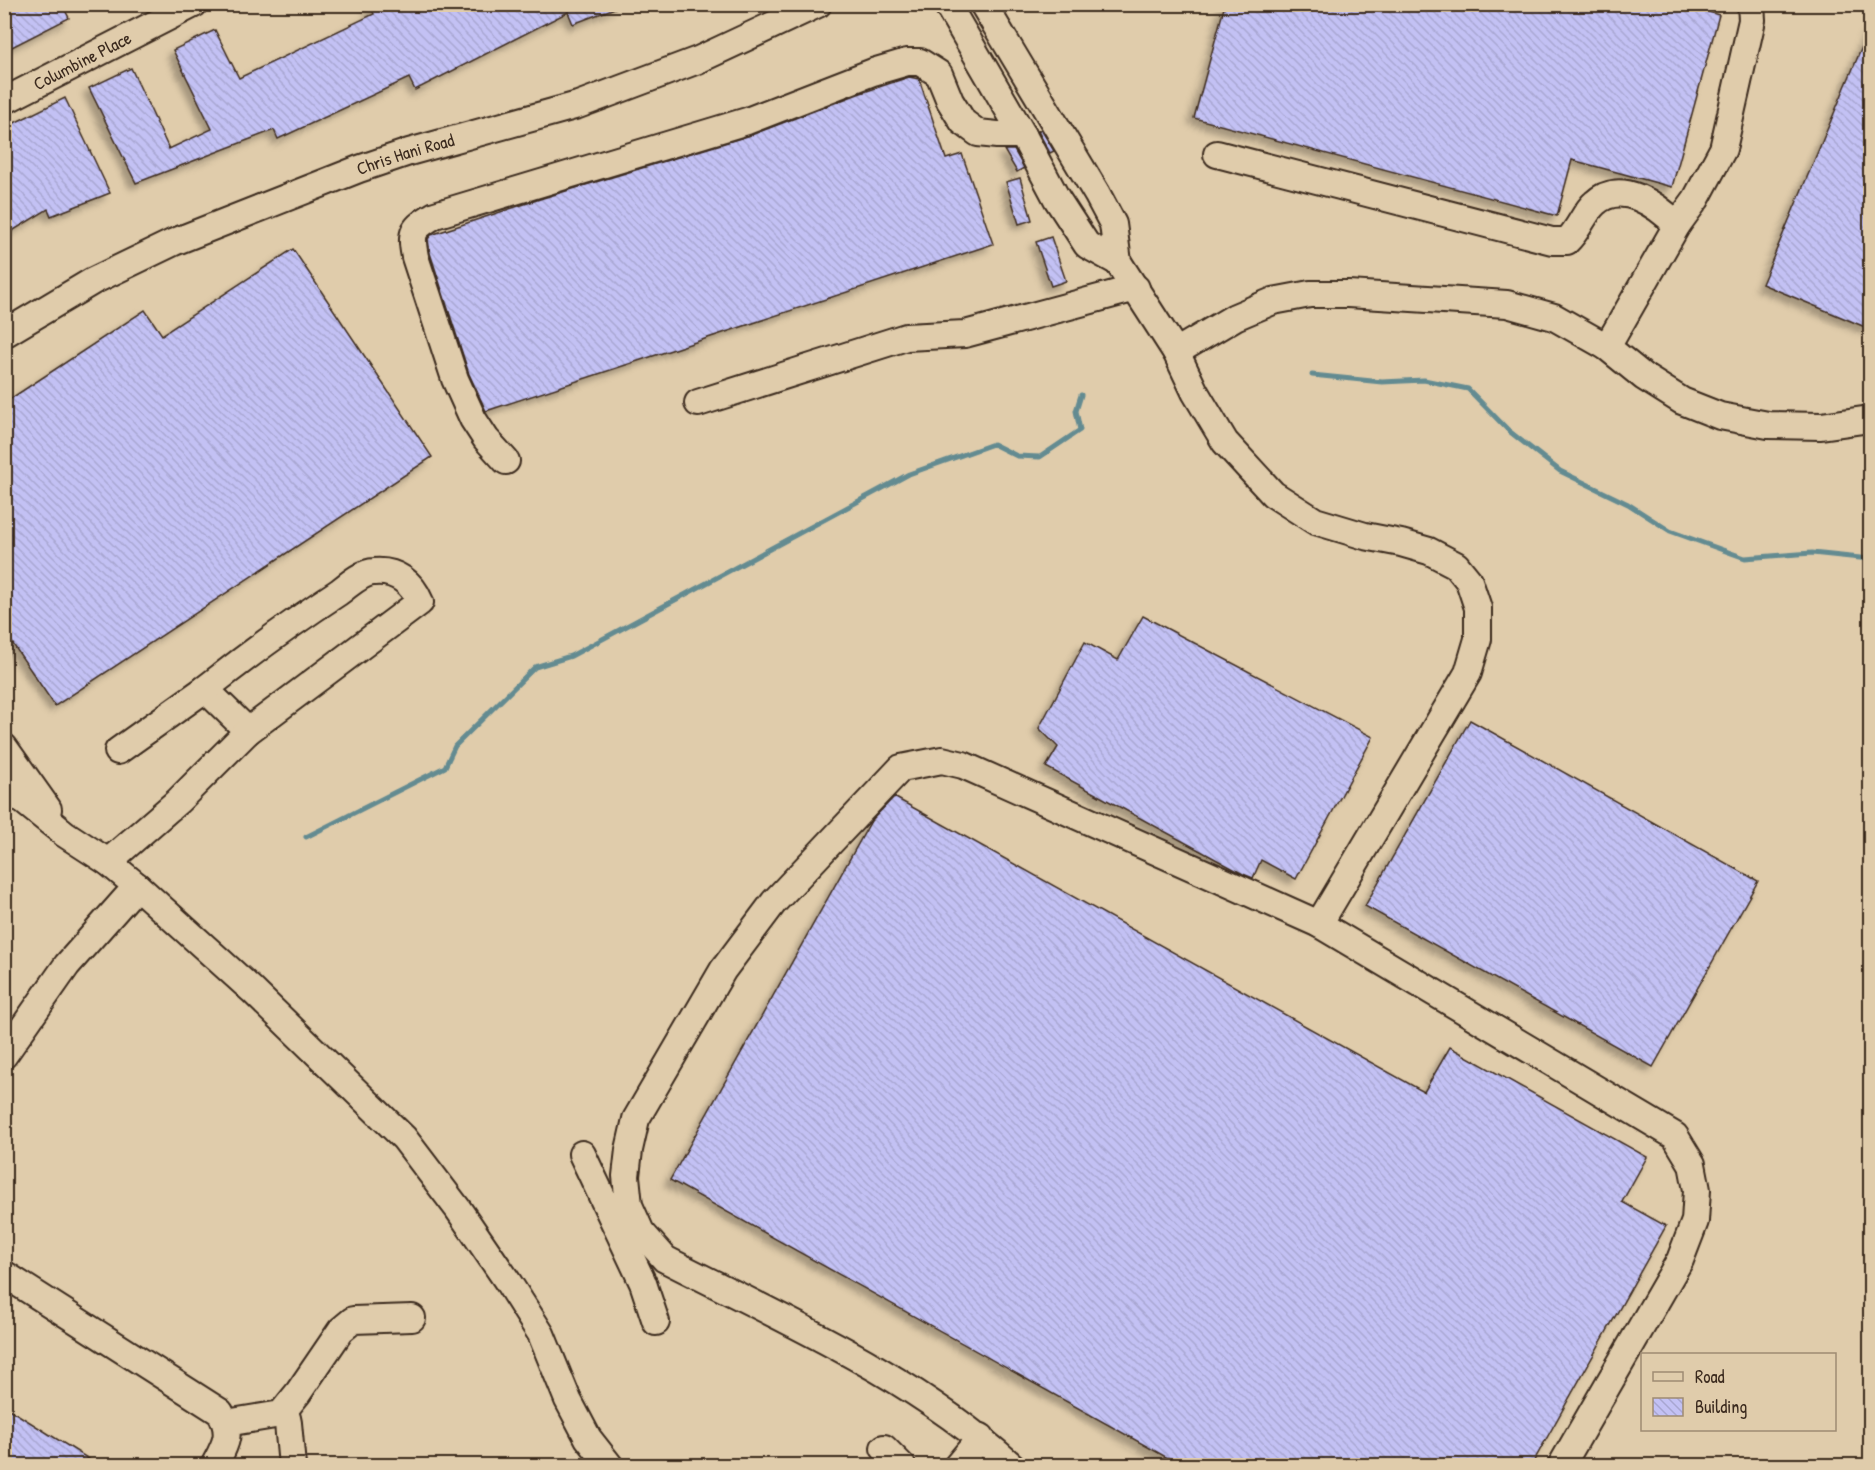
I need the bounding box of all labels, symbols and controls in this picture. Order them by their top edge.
street label: Columbine Place [29,25,135,96]
street label: Chris Hani Road [353,127,457,181]
legend [1641,1353,1836,1431]
text: Road [1695,1364,1725,1389]
text: Building [1695,1394,1747,1419]

